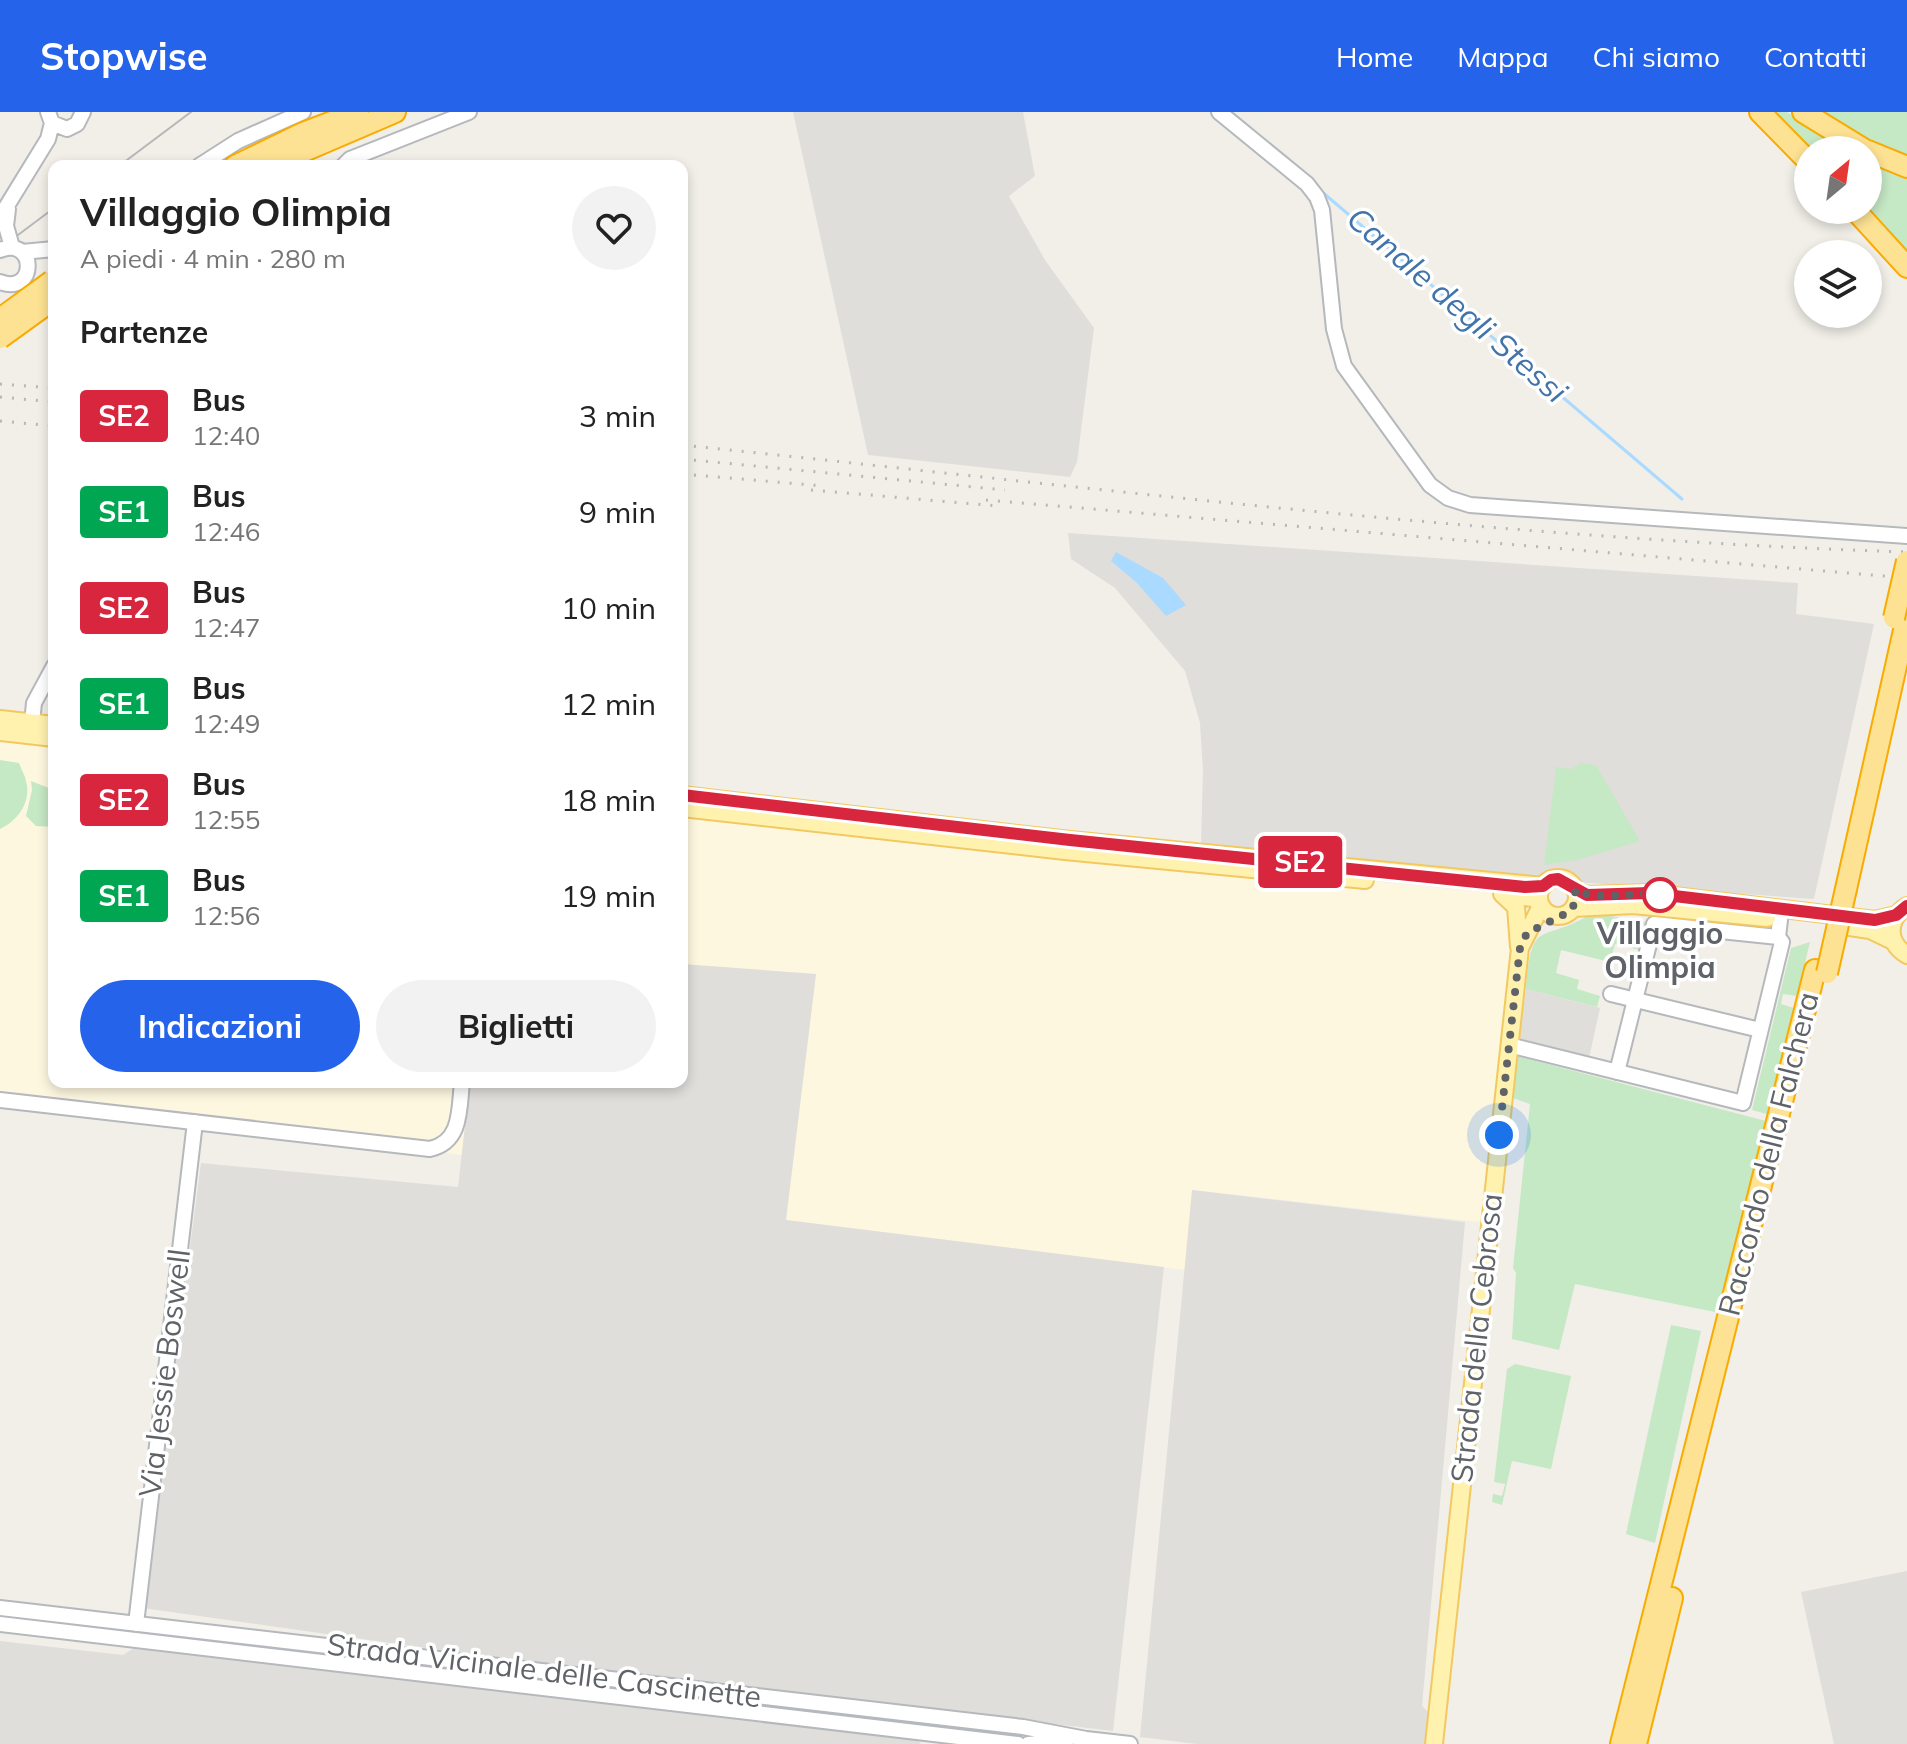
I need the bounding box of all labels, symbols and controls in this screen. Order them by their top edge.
text: Stopwise [40,32,208,80]
text: Home [1336,39,1413,74]
text: Mappa [1457,39,1548,74]
text: Chi siamo [1592,39,1720,74]
text: Contatti [1764,39,1867,74]
north arrow [1794,136,1882,224]
map controls [1794,136,1882,328]
button: heart [572,186,656,270]
text: Villaggio Olimpia [80,188,392,236]
water label: Canale degli Stessi [1339,198,1576,411]
button: layers [1794,240,1882,328]
text: A piedi · 4 min · 280 m [80,242,346,275]
text: Partenze [80,313,208,351]
text: Bus [192,381,246,419]
text: 3 min [579,397,656,435]
text: SE2 [98,398,150,433]
text: 12:40 [192,419,260,452]
text: Bus [192,477,246,515]
text: 9 min [579,493,656,531]
text: SE1 [98,494,150,529]
text: 12:46 [192,515,260,548]
text: Bus [192,573,246,611]
text: 10 min [561,589,656,627]
text: SE2 [98,590,150,625]
text: 12:47 [192,611,260,644]
text: Bus [192,669,246,707]
text: 12 min [561,685,656,723]
text: SE1 [98,686,150,721]
text: 12:49 [192,707,260,740]
text: Bus [192,765,246,803]
text: 18 min [561,781,656,819]
text: SE2 [98,782,150,817]
text: 12:55 [192,803,260,836]
line badge: SE2 [1254,836,1346,888]
text: SE2 [1274,844,1326,879]
text: Bus [192,861,246,899]
text: 19 min [561,877,656,915]
text: SE1 [98,878,150,913]
marker: Villaggio Olimpia [1643,878,1677,912]
text: 12:56 [192,899,260,932]
place label: Villaggio Olimpia [1596,914,1723,986]
button: Indicazioni [80,980,360,1072]
button: Biglietti [376,980,656,1072]
street label: Raccordo della Falchera [1709,988,1827,1319]
your location [1479,1115,1519,1155]
street label: Strada della Cebrosa [1442,1191,1510,1484]
street label: Via Jessie Boswell [130,1247,198,1499]
street label: Strada Vicinale delle Cascinette [325,1625,763,1715]

